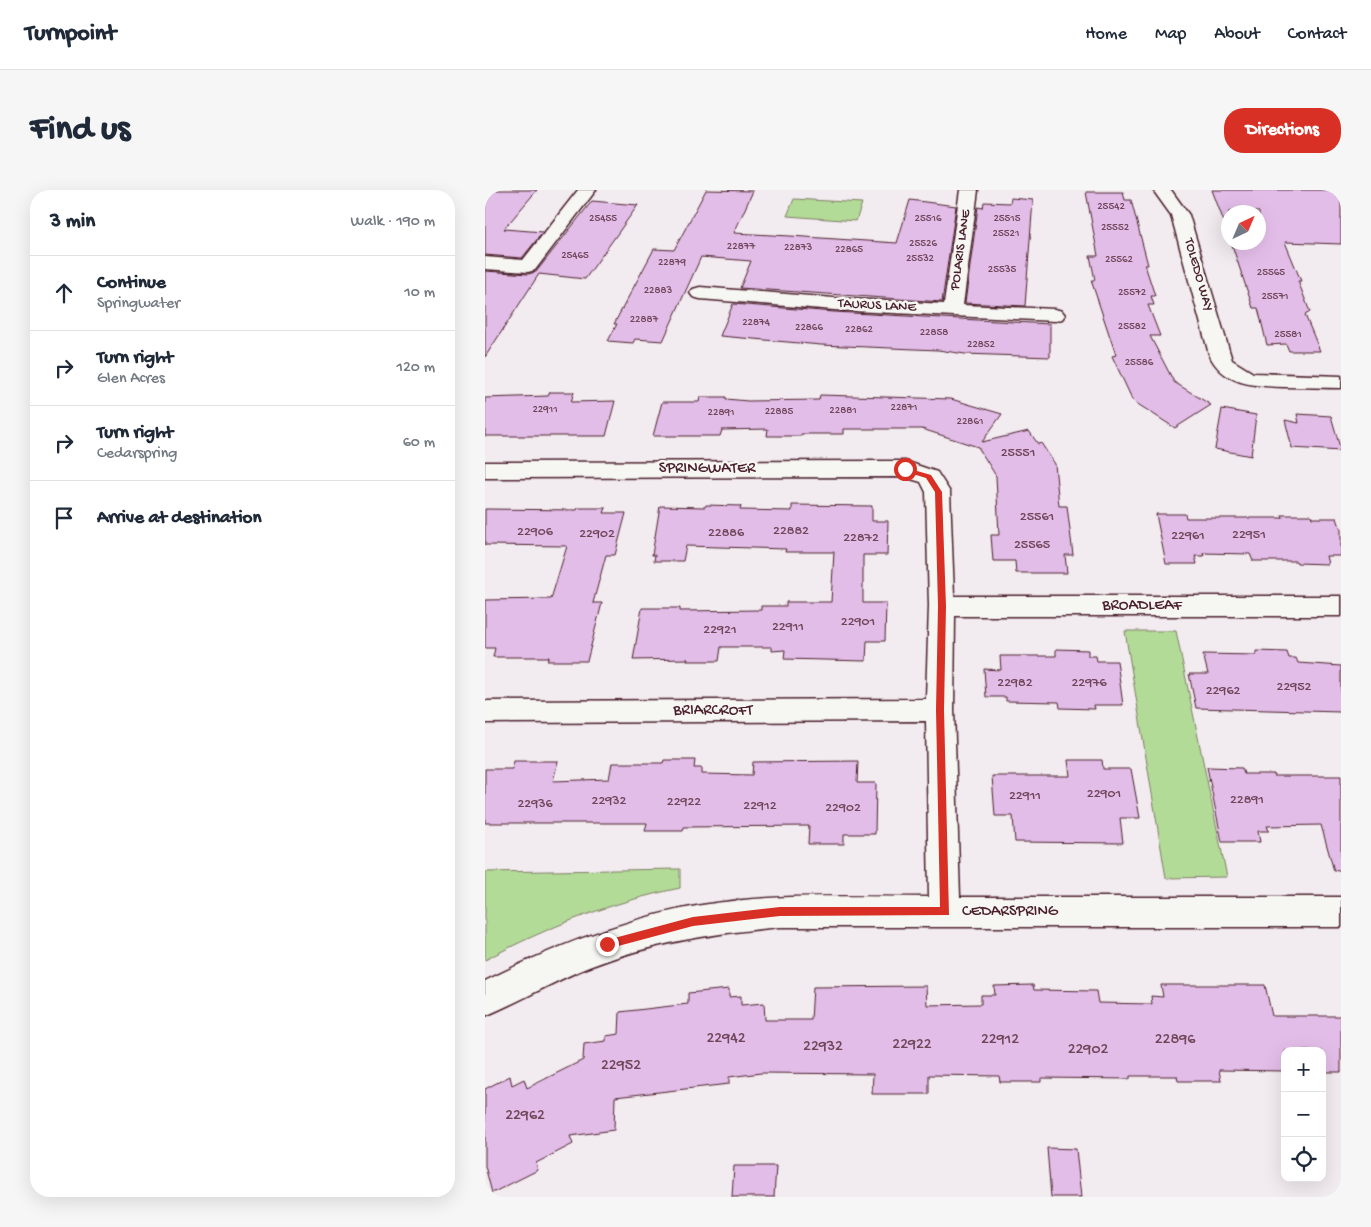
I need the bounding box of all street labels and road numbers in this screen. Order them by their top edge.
street label: POLARIS LANE [947,207,975,292]
street label: TOLEDO WAY [1179,236,1217,313]
street label: TAURUS LANE [837,295,918,317]
street label: SPRINGWATER [659,460,756,479]
street label: BROADLEAF [1101,597,1183,616]
street label: BRIARCROFT [672,702,753,721]
street label: CEDARSPRING [962,903,1059,922]

